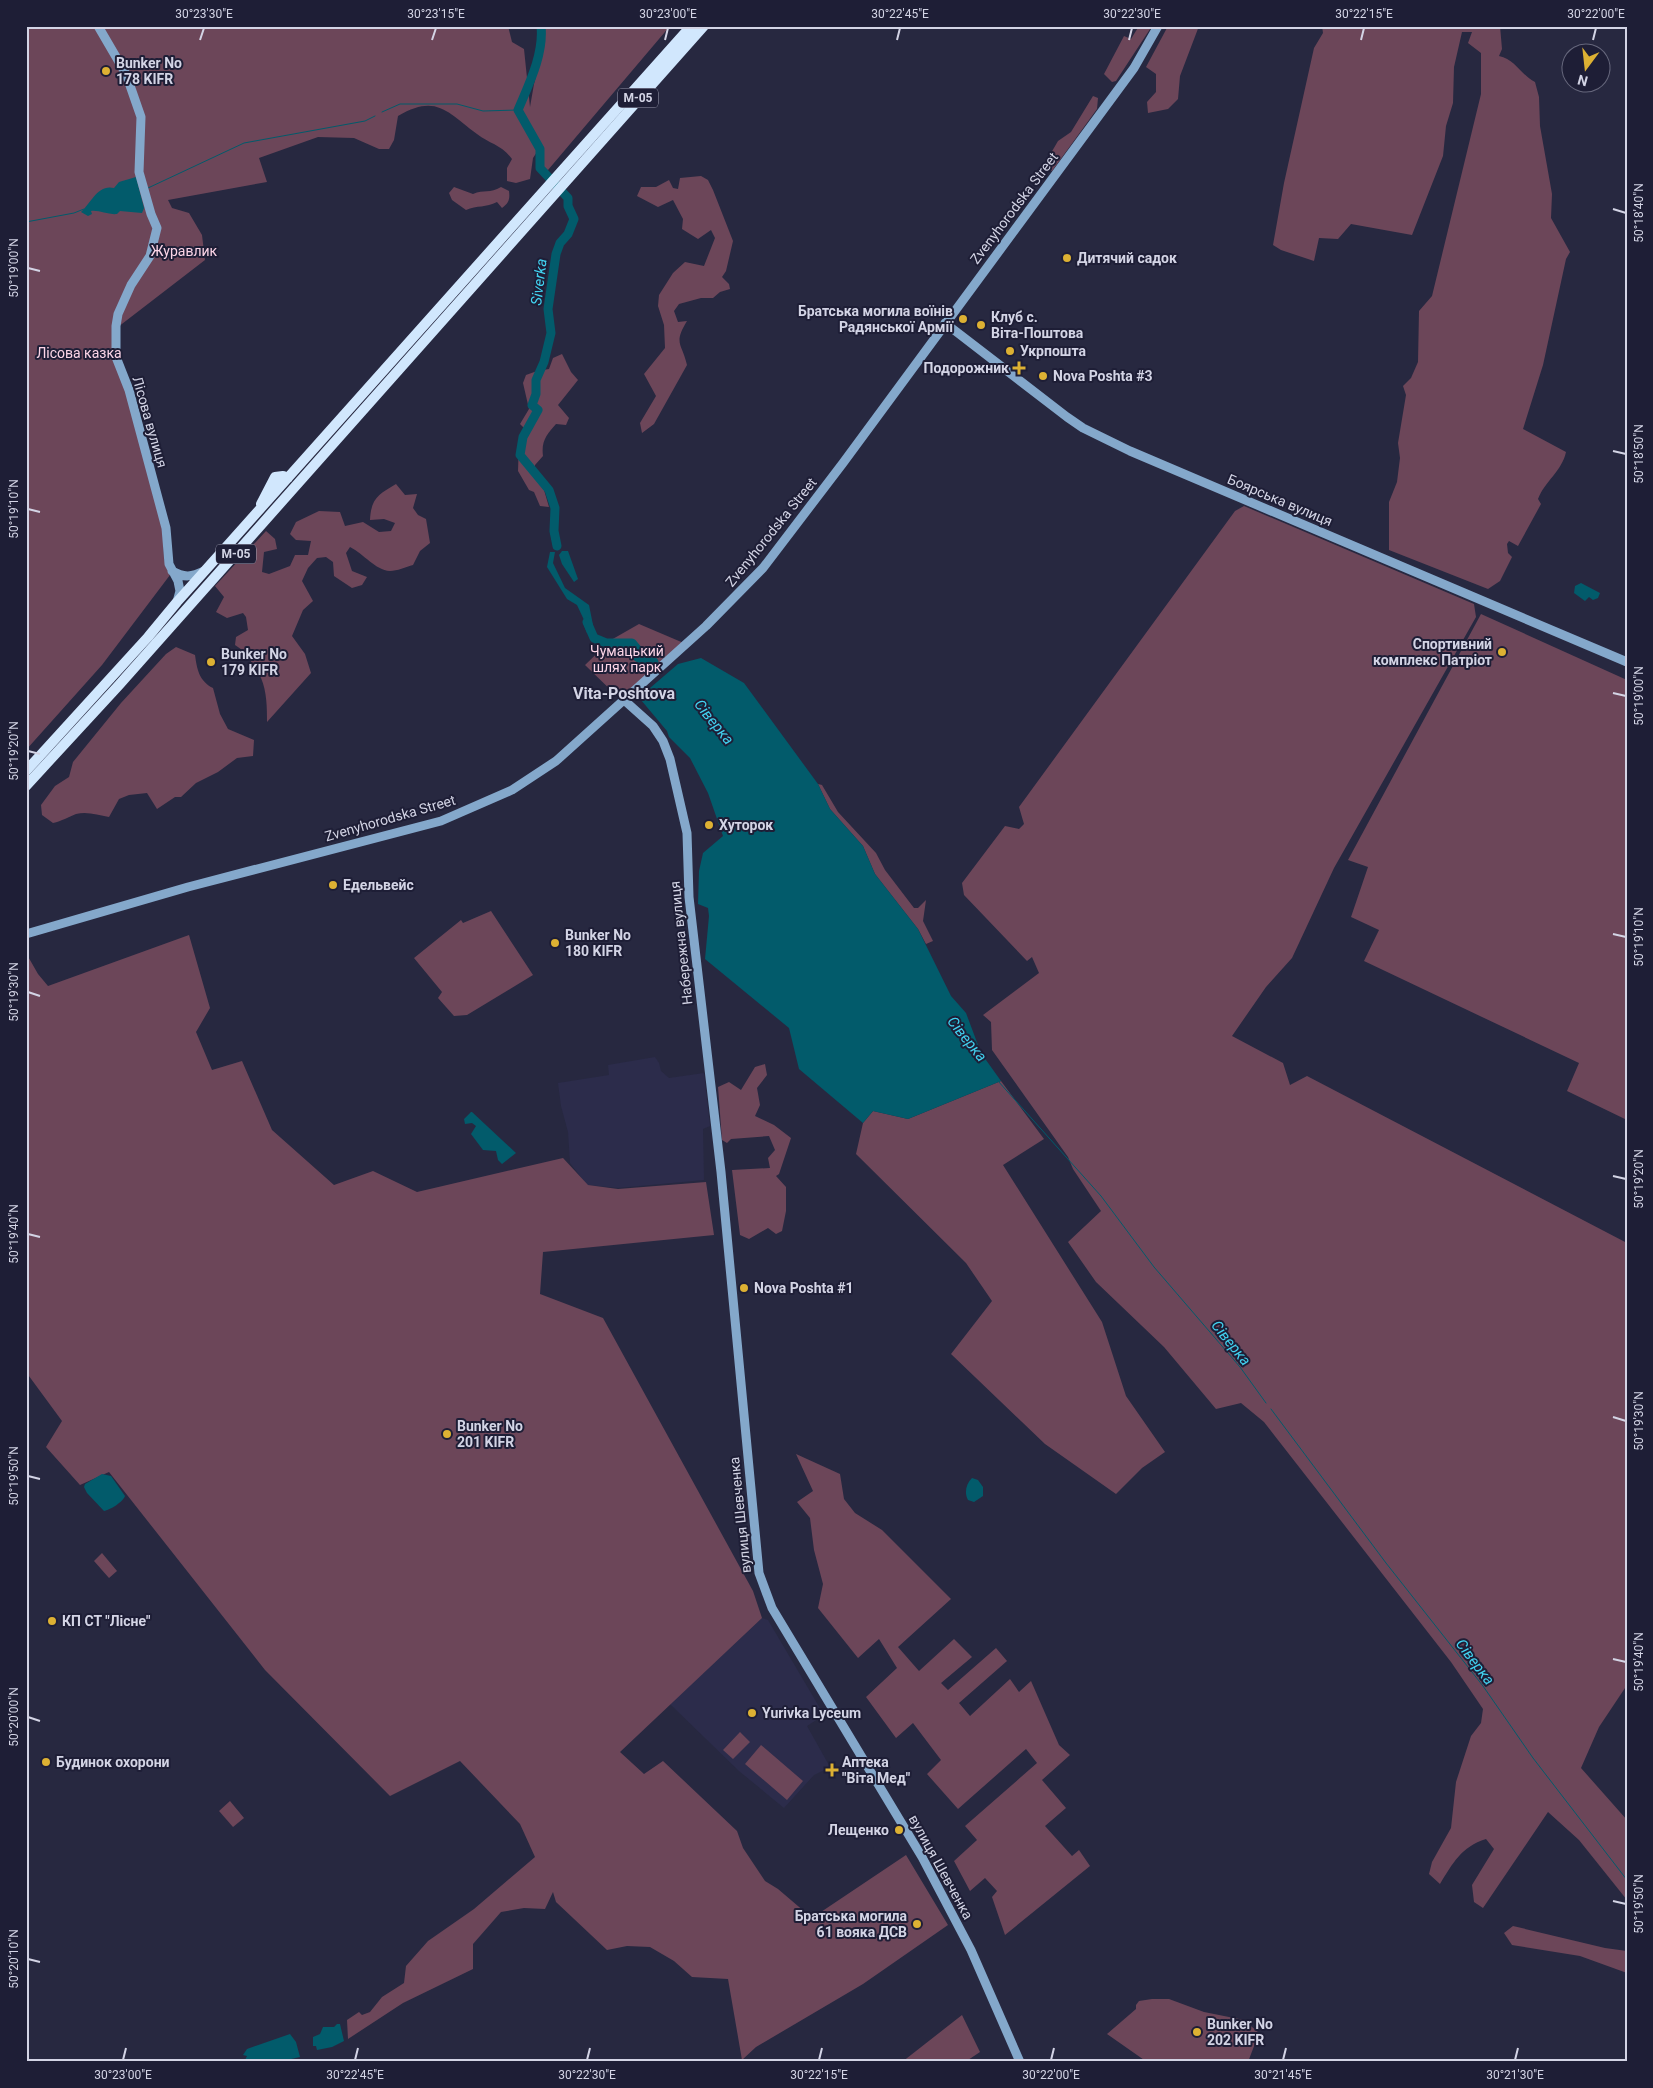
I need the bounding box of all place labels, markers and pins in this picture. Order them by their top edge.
place label: Bunker No 178 KIFR [116,55,182,87]
marker: Bunker No 178 KIFR [100,65,112,77]
place label: Дитячий садок [1077,250,1177,266]
marker: Дитячий садок [1061,252,1073,264]
place label: Братська могила воїнів Радянської Армії [798,303,954,335]
place label: Клуб с. Віта-Поштова [991,309,1084,341]
marker: Братська могила воїнів Радянської Армії [957,313,969,325]
marker: Клуб с. Віта-Поштова [975,319,987,331]
place label: Укрпошта [1020,343,1086,359]
marker: Укрпошта [1004,345,1016,357]
place label: Подорожник [924,360,1009,376]
marker: Подорожник [1013,362,1025,374]
place label: Nova Poshta #3 [1053,368,1153,384]
marker: Nova Poshta #3 [1037,370,1049,382]
place label: Спортивний комплекс Патріот [1373,636,1492,668]
place label: Bunker No 179 KIFR [221,646,287,678]
marker: Спортивний комплекс Патріот [1496,646,1508,658]
marker: Bunker No 179 KIFR [205,656,217,668]
place label: Хуторок [719,817,773,833]
marker: Хуторок [703,819,715,831]
place label: Едельвейс [343,877,414,893]
marker: Едельвейс [327,879,339,891]
place label: Bunker No 180 KIFR [565,927,631,959]
marker: Bunker No 180 KIFR [549,937,561,949]
place label: Nova Poshta #1 [754,1280,854,1296]
marker: Nova Poshta #1 [738,1282,750,1294]
place label: Bunker No 201 KIFR [457,1418,523,1450]
marker: Bunker No 201 KIFR [441,1428,453,1440]
place label: КП СТ "Лісне" [62,1613,151,1629]
marker: КП СТ "Лісне" [46,1615,58,1627]
place label: Yurivka Lyceum [762,1705,861,1721]
marker: Yurivka Lyceum [746,1707,758,1719]
place label: Будинок охорони [56,1754,170,1770]
place label: Аптека "Віта Мед" [842,1754,911,1786]
marker: Будинок охорони [40,1756,52,1768]
marker: Аптека "Віта Мед" [826,1764,838,1776]
place label: Лещенко [828,1822,889,1838]
marker: Лещенко [893,1824,905,1836]
place label: Братська могила 61 вояка ДСВ [795,1908,908,1940]
marker: Братська могила 61 вояка ДСВ [911,1918,923,1930]
place label: Bunker No 202 KIFR [1207,2016,1273,2048]
marker: Bunker No 202 KIFR [1191,2026,1203,2038]

